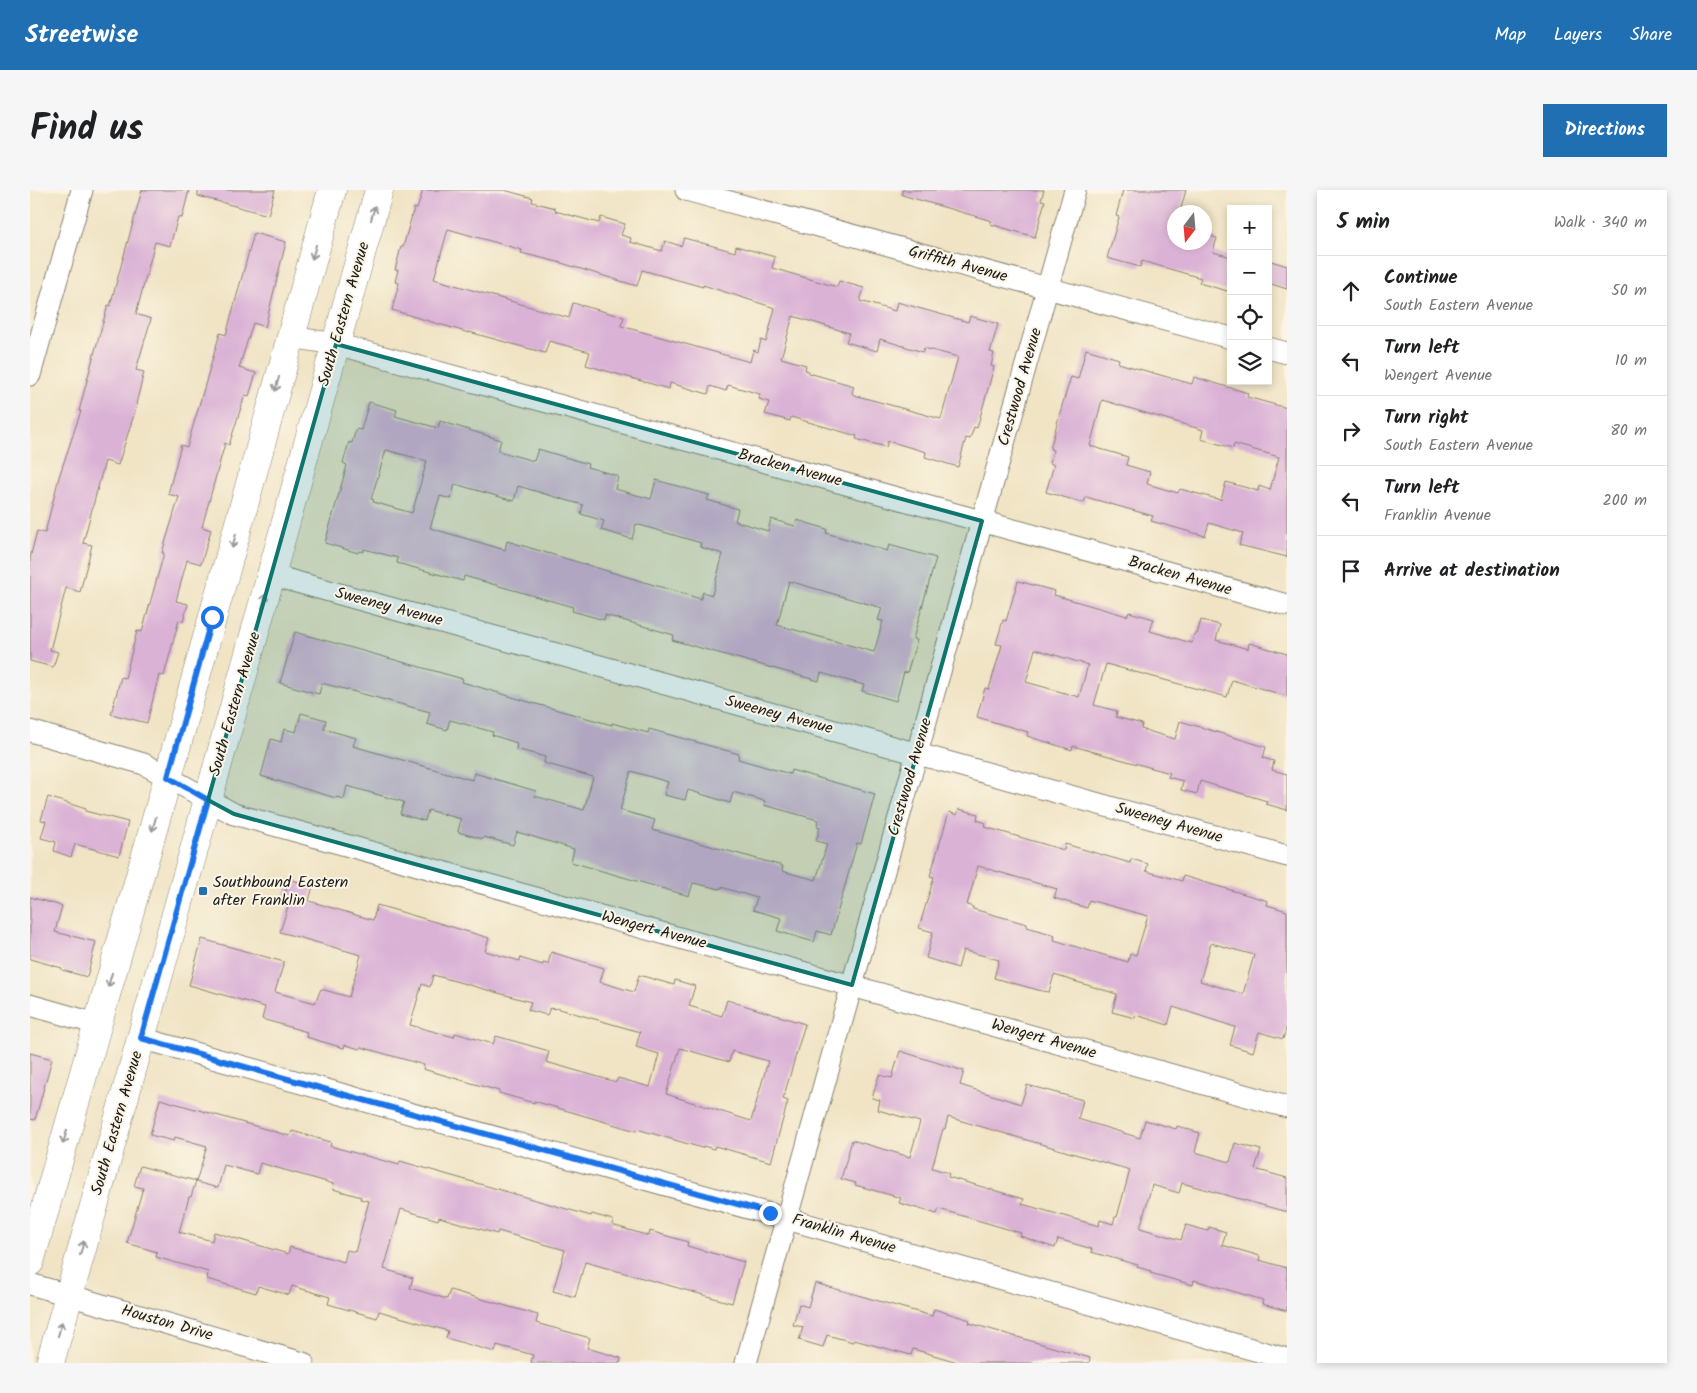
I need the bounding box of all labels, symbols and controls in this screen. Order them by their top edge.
text: Streetwise [25,16,138,55]
text: Map [1495,21,1526,50]
text: Layers [1554,21,1602,50]
text: Share [1630,21,1672,50]
text: Find us [30,102,143,158]
button: Directions [1543,104,1667,157]
one-way arrow [369,205,378,221]
north arrow [1167,205,1212,250]
map controls [1227,205,1272,385]
button: + [1227,205,1272,250]
text: 5 min [1337,206,1390,239]
text: Walk · 340 m [1554,210,1647,235]
street label: South Eastern Avenue [311,239,377,389]
street label: Griffith Avenue [906,239,1010,289]
one-way arrow [309,244,319,260]
button: − [1227,250,1272,295]
text: Continue [1384,263,1457,293]
icon: ahead [1337,277,1365,305]
text: 50 m [1611,278,1647,303]
text: South Eastern Avenue [1384,293,1533,318]
button: locate [1227,295,1272,340]
street label: Crestwood Avenue [991,325,1049,449]
text: Turn left [1384,333,1459,363]
button: layers [1227,340,1272,385]
icon: left [1337,347,1365,375]
text: 10 m [1615,348,1647,373]
text: Wengert Avenue [1384,363,1492,388]
one-way arrow [272,376,282,392]
text: Turn right [1384,403,1469,433]
icon: right [1337,417,1365,445]
text: 80 m [1610,418,1647,443]
text: South Eastern Avenue [1384,433,1533,458]
street label: Bracken Avenue [735,442,845,494]
text: Turn left [1384,473,1459,503]
icon: left [1337,487,1365,515]
text: 200 m [1603,488,1647,513]
text: Franklin Avenue [1384,503,1491,528]
one-way arrow [228,532,238,548]
street label: Bracken Avenue [1125,549,1235,603]
text: Arrive at destination [1384,556,1560,586]
icon: arrive [1337,557,1365,585]
street label: Sweeney Avenue [332,581,446,633]
one-way arrow [259,594,269,610]
route start [201,606,224,629]
street label: South Eastern Avenue [202,629,268,779]
street label: Sweeney Avenue [722,689,836,741]
street label: Crestwood Avenue [881,715,939,839]
street label: Sweeney Avenue [1112,796,1226,850]
one-way arrow [149,816,159,832]
place label: Southbound Eastern after Franklin [213,870,348,913]
marker: Southbound Eastern after Franklin [197,885,209,897]
street label: Wengert Avenue [599,904,709,956]
one-way arrow [104,972,114,988]
street label: Wengert Avenue [989,1012,1099,1066]
street label: South Eastern Avenue [84,1048,150,1198]
one-way arrow [60,1128,70,1144]
route end [759,1202,782,1225]
street label: Franklin Avenue [789,1207,899,1261]
one-way arrow [78,1240,88,1256]
street label: Houston Drive [118,1298,216,1348]
one-way arrow [55,1321,65,1337]

